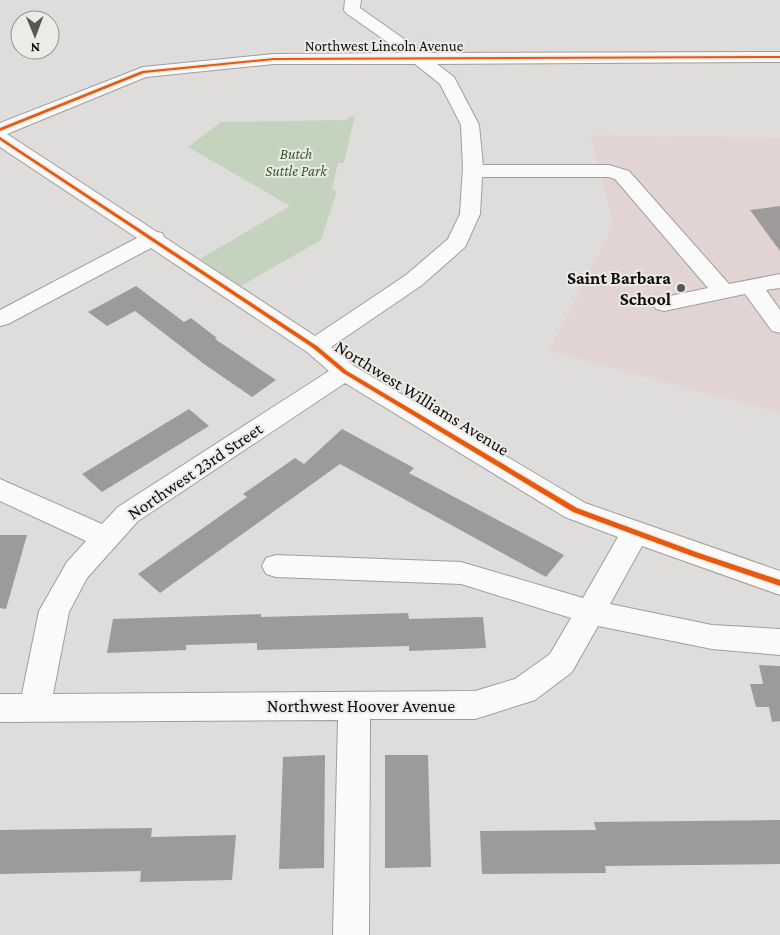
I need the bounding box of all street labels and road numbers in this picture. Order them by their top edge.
street label: Northwest Lincoln Avenue [305,38,464,54]
street label: Northwest Williams Avenue [331,336,513,460]
street label: Northwest 23rd Street [124,418,267,524]
street label: Northwest Hoover Avenue [267,696,455,716]

